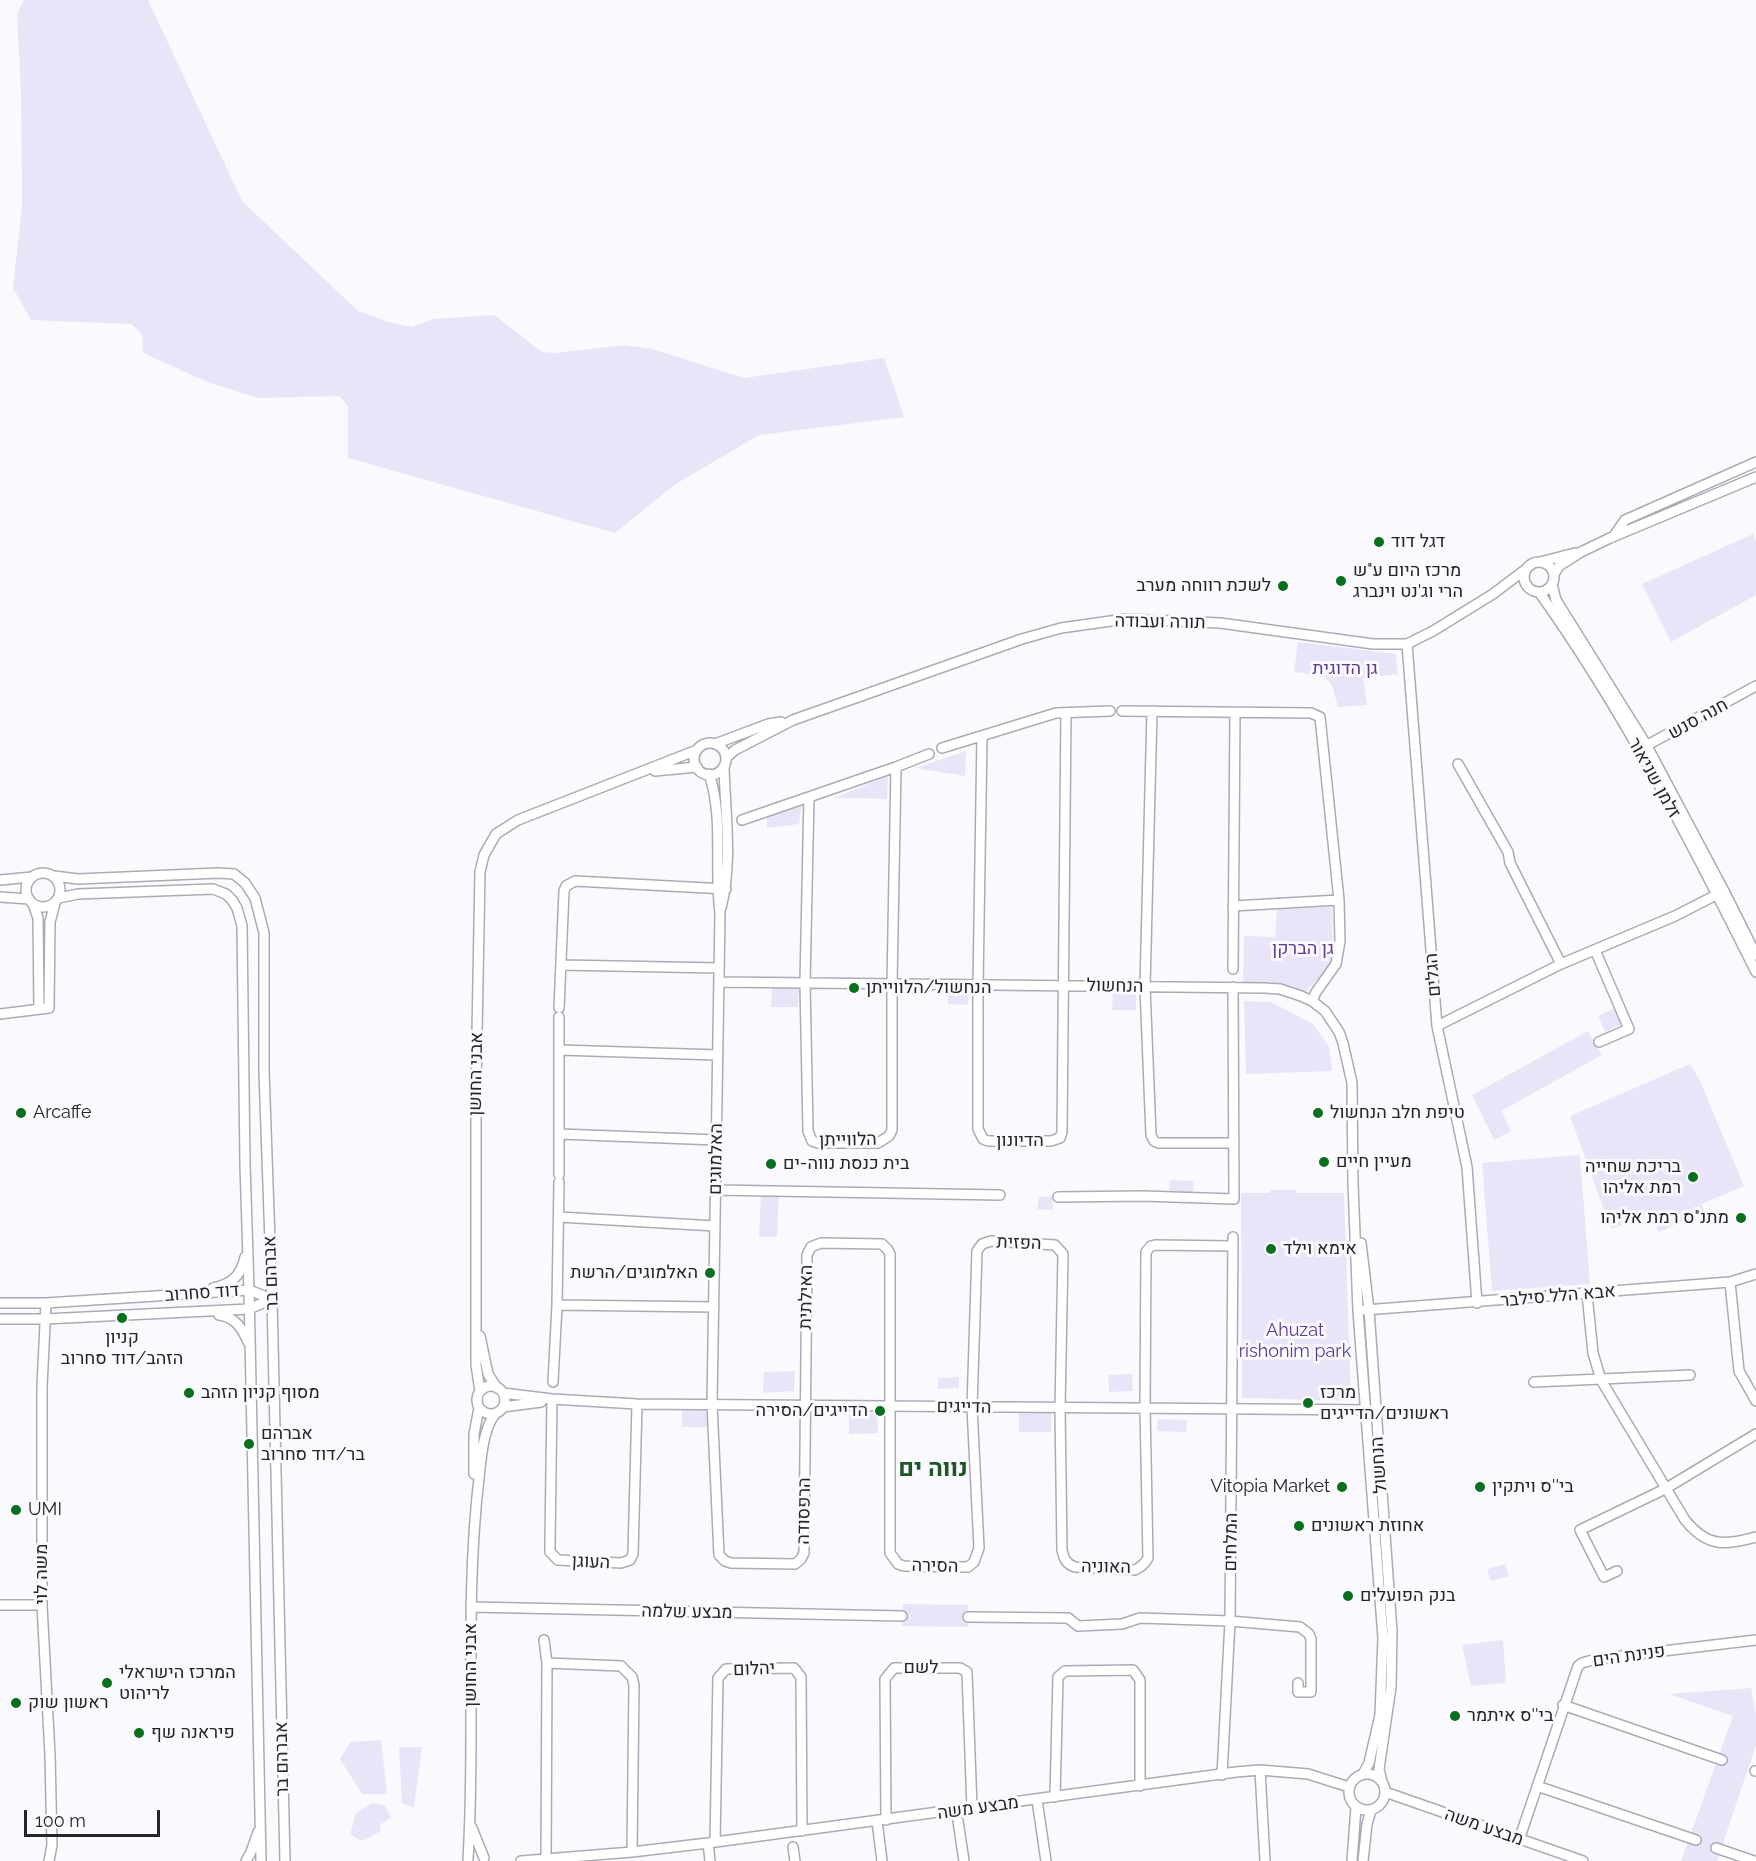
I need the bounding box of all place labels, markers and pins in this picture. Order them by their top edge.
place label: דגל דוד [1391,531,1445,553]
marker: דגל דוד [1372,535,1386,549]
place label: מרכז היום ע"ש הרי וג'נט וינברג [1353,560,1463,602]
marker: מרכז היום ע"ש הרי וג'נט וינברג [1334,574,1348,588]
place label: לשכת רווחה מערב [1136,575,1271,597]
marker: לשכת רווחה מערב [1276,579,1290,593]
place label: הנחשול/הלווייתן [866,977,991,999]
marker: הנחשול/הלווייתן [847,981,861,995]
place label: Arcaffe [33,1102,92,1124]
place label: טיפת חלב הנחשול [1330,1102,1465,1124]
marker: Arcaffe [14,1106,28,1120]
marker: טיפת חלב הנחשול [1311,1106,1325,1120]
place label: מעיין חיים [1336,1151,1412,1173]
place label: בית כנסת נווה-ים [783,1153,909,1175]
marker: מעיין חיים [1317,1155,1331,1169]
place label: בריכת שחייה רמת אליהו [1585,1156,1681,1198]
marker: בית כנסת נווה-ים [764,1157,778,1171]
marker: בריכת שחייה רמת אליהו [1686,1170,1700,1184]
place label: מתנ"ס רמת אליהו [1600,1207,1729,1229]
marker: מתנ"ס רמת אליהו [1734,1211,1748,1225]
place label: אימא וילד [1283,1238,1357,1260]
marker: אימא וילד [1264,1242,1278,1256]
place label: האלמוגים/הרשת [570,1262,698,1284]
marker: האלמוגים/הרשת [703,1266,717,1280]
marker: קניון הזהב/דוד סחרוב [115,1311,129,1325]
place label: קניון הזהב/דוד סחרוב [61,1327,183,1370]
place label: מסוף קניון הזהב [201,1382,320,1404]
place label: מרכז ראשונים/הדייגים [1320,1382,1449,1424]
marker: מסוף קניון הזהב [182,1386,196,1400]
marker: מרכז ראשונים/הדייגים [1301,1396,1315,1410]
place label: הדייגים/הסירה [756,1400,868,1422]
marker: הדייגים/הסירה [873,1404,887,1418]
place label: אברהם בר/דוד סחרוב [261,1423,365,1466]
marker: אברהם בר/דוד סחרוב [242,1437,256,1451]
place label: Vitopia Market [1210,1476,1330,1498]
place label: בי''ס ויתקין [1492,1476,1574,1498]
marker: Vitopia Market [1335,1480,1349,1494]
marker: בי''ס ויתקין [1473,1480,1487,1494]
place label: UMI [28,1499,62,1521]
marker: UMI [9,1503,23,1517]
place label: אחוזת ראשונים [1311,1515,1424,1537]
marker: אחוזת ראשונים [1292,1519,1306,1533]
place label: בנק הפועלים [1360,1585,1455,1607]
marker: בנק הפועלים [1341,1589,1355,1603]
place label: המרכז הישראלי לריהוט [119,1662,236,1704]
marker: המרכז הישראלי לריהוט [100,1676,114,1690]
place label: ראשון שוק [28,1692,109,1714]
marker: ראשון שוק [9,1696,23,1710]
place label: בי''ס איתמר [1467,1705,1554,1727]
marker: בי''ס איתמר [1448,1709,1462,1723]
place label: פיראנה שף [151,1722,235,1744]
marker: פיראנה שף [132,1726,146,1740]

